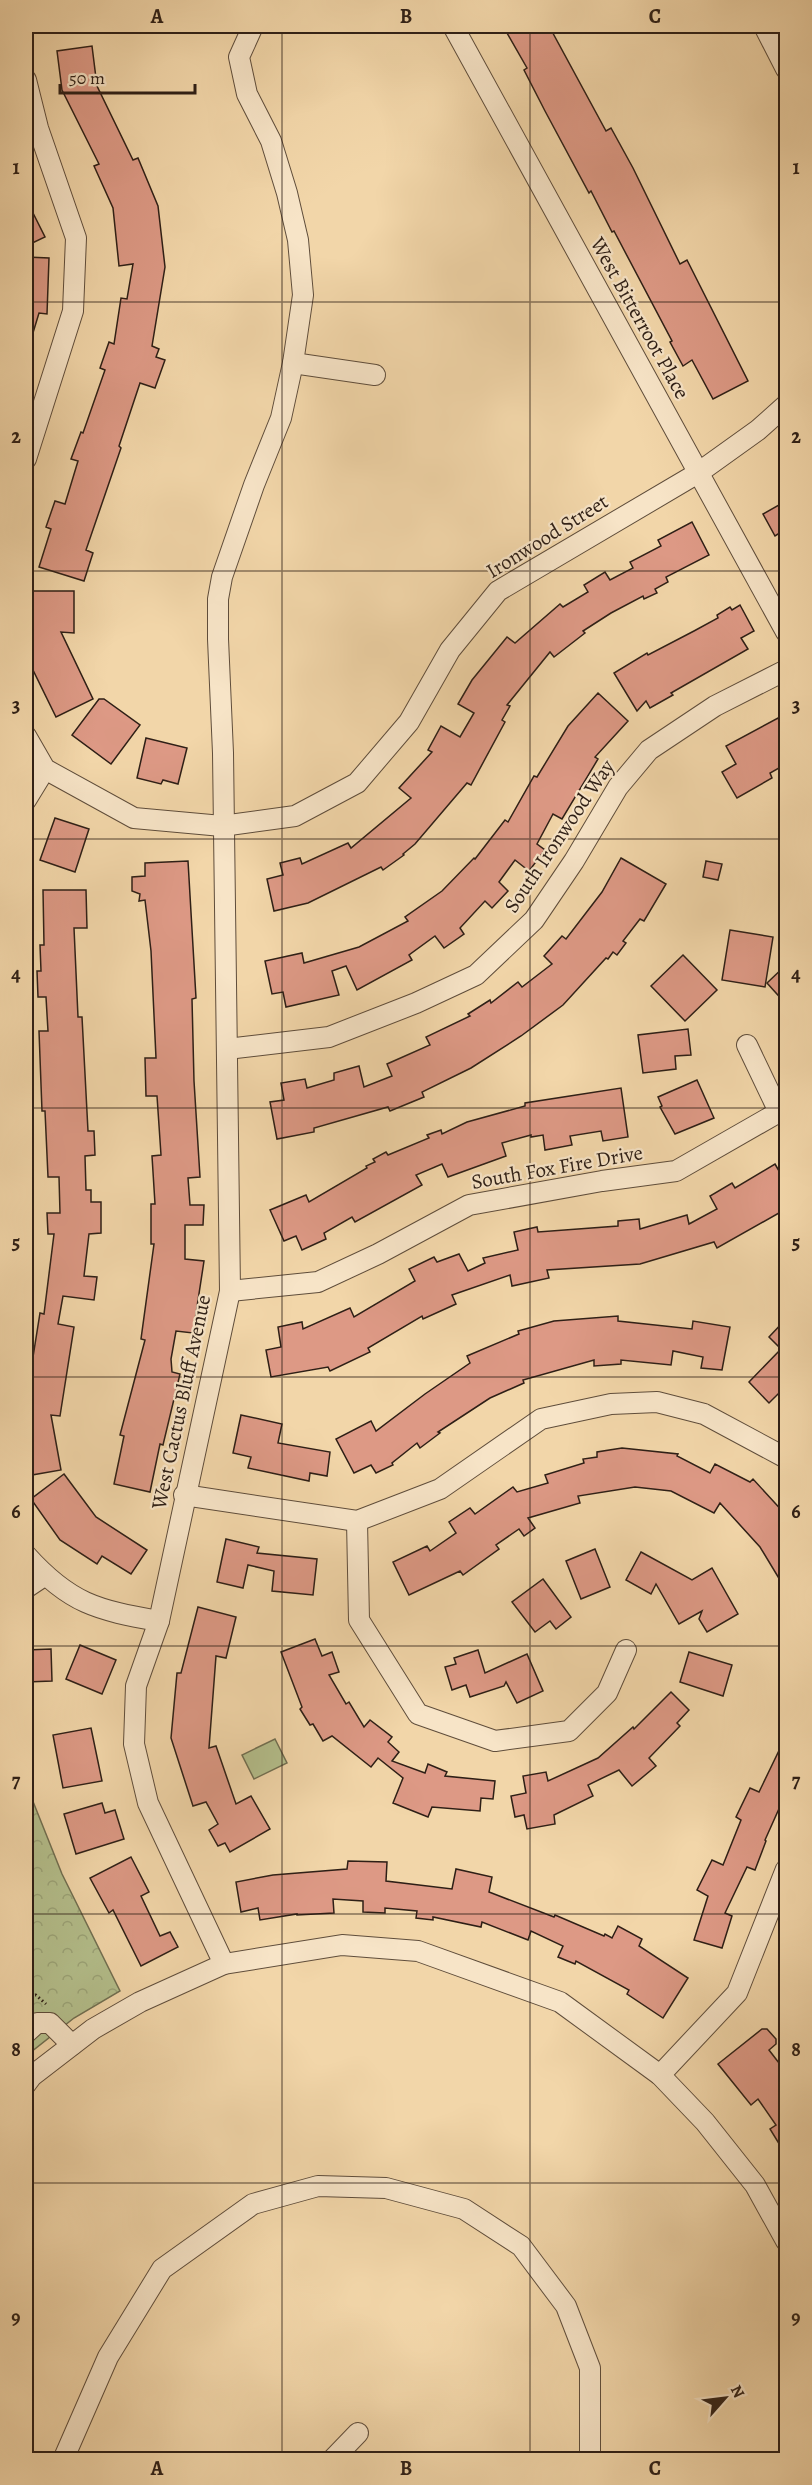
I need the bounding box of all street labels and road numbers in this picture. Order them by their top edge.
street label: West Bitterroot Place [583,231,696,404]
street label: Ironwood Street [481,487,614,585]
street label: South Ironwood Way [497,753,621,918]
street label: South Fox Fire Drive [469,1138,645,1196]
street label: West Cactus Bluff Avenue [144,1292,217,1513]

